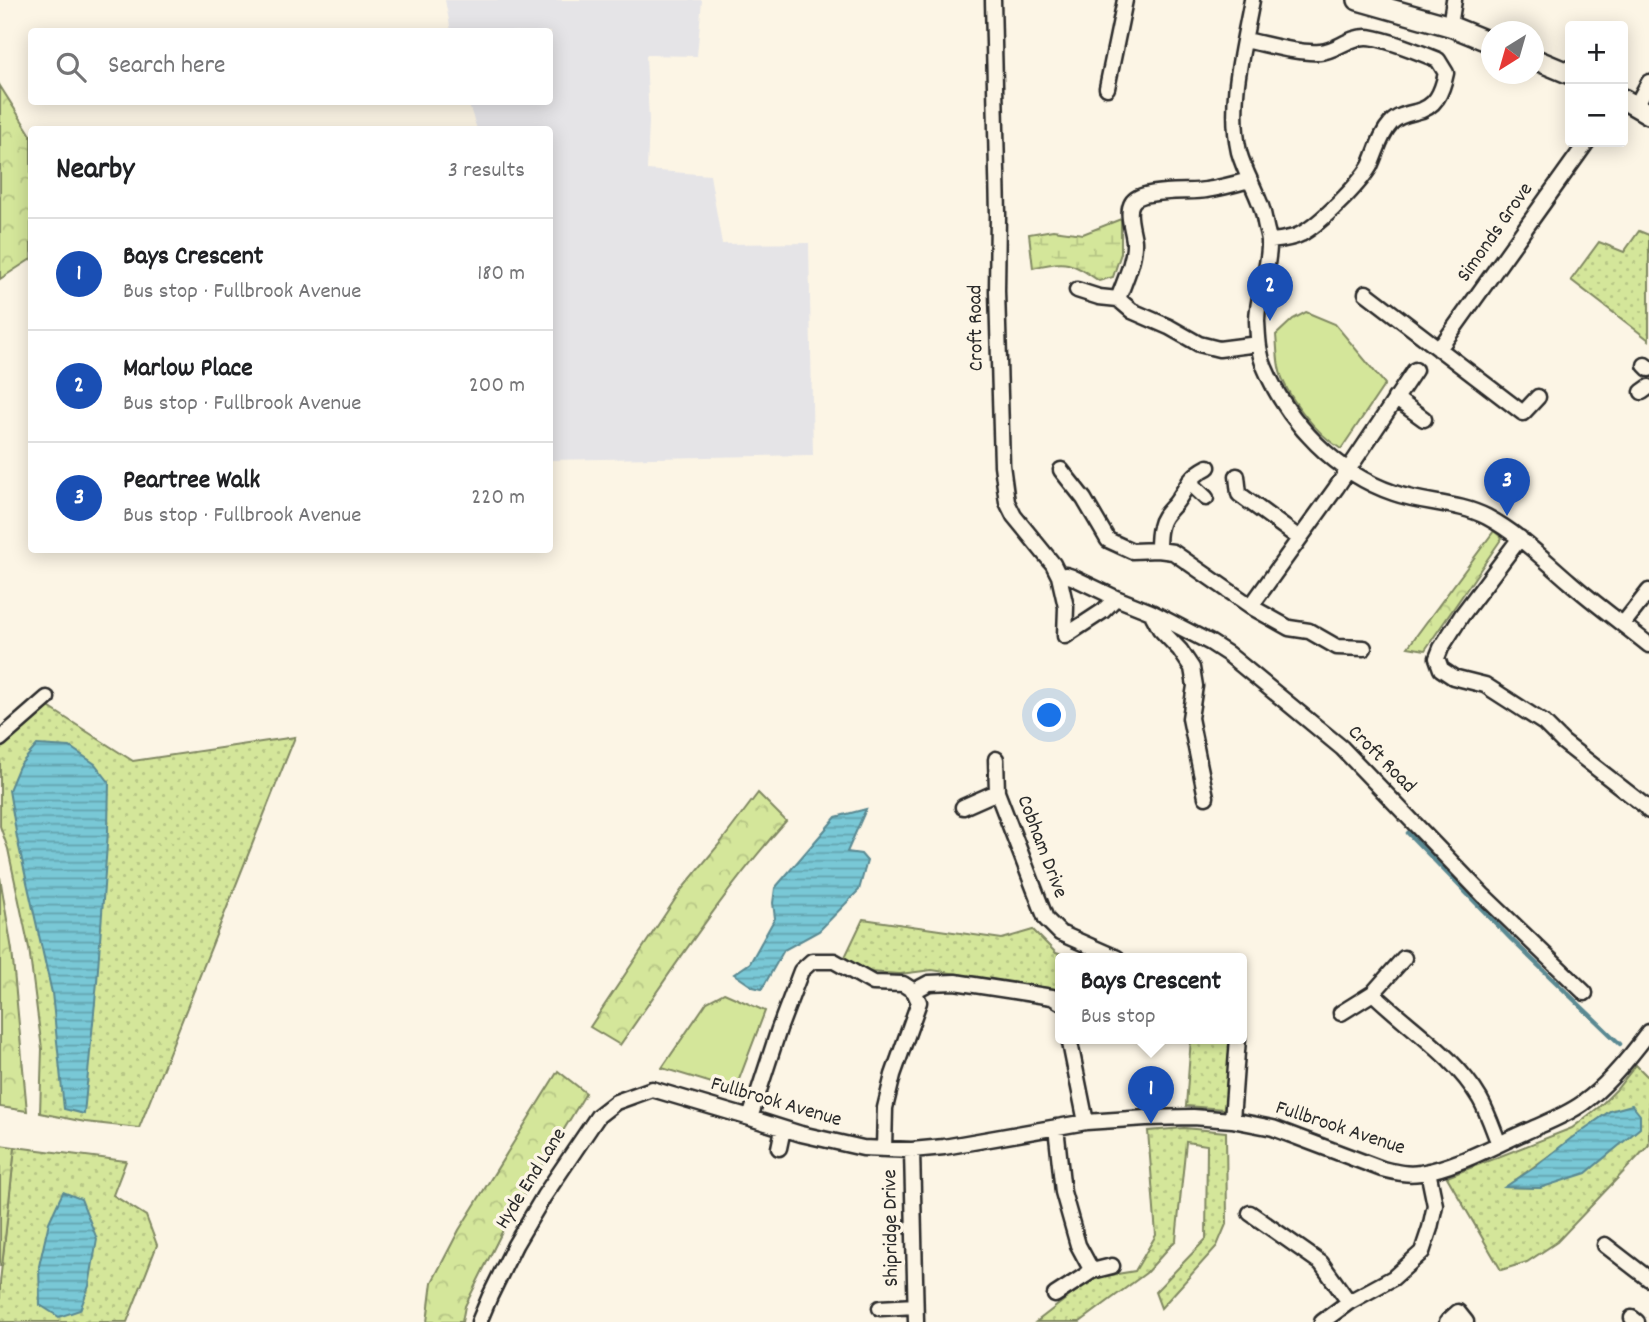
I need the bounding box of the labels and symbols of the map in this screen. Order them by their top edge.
north arrow [1481,21,1544,84]
street label: Simonds Grove [1450,177,1542,289]
pin: 2 [1247,263,1293,321]
street label: Croft Road [961,284,993,372]
pin: 3 [1484,458,1530,516]
your location [1032,698,1066,732]
street label: Croft Road [1340,719,1422,801]
street label: Cobham Drive [1008,791,1074,903]
pin: 1 [1128,1066,1174,1124]
street label: Fullbrook Avenue [707,1070,845,1136]
street label: Fullbrook Avenue [1271,1094,1409,1164]
street label: Hyde End Lane [489,1123,575,1235]
street label: Shipridge Drive [876,1169,908,1287]

